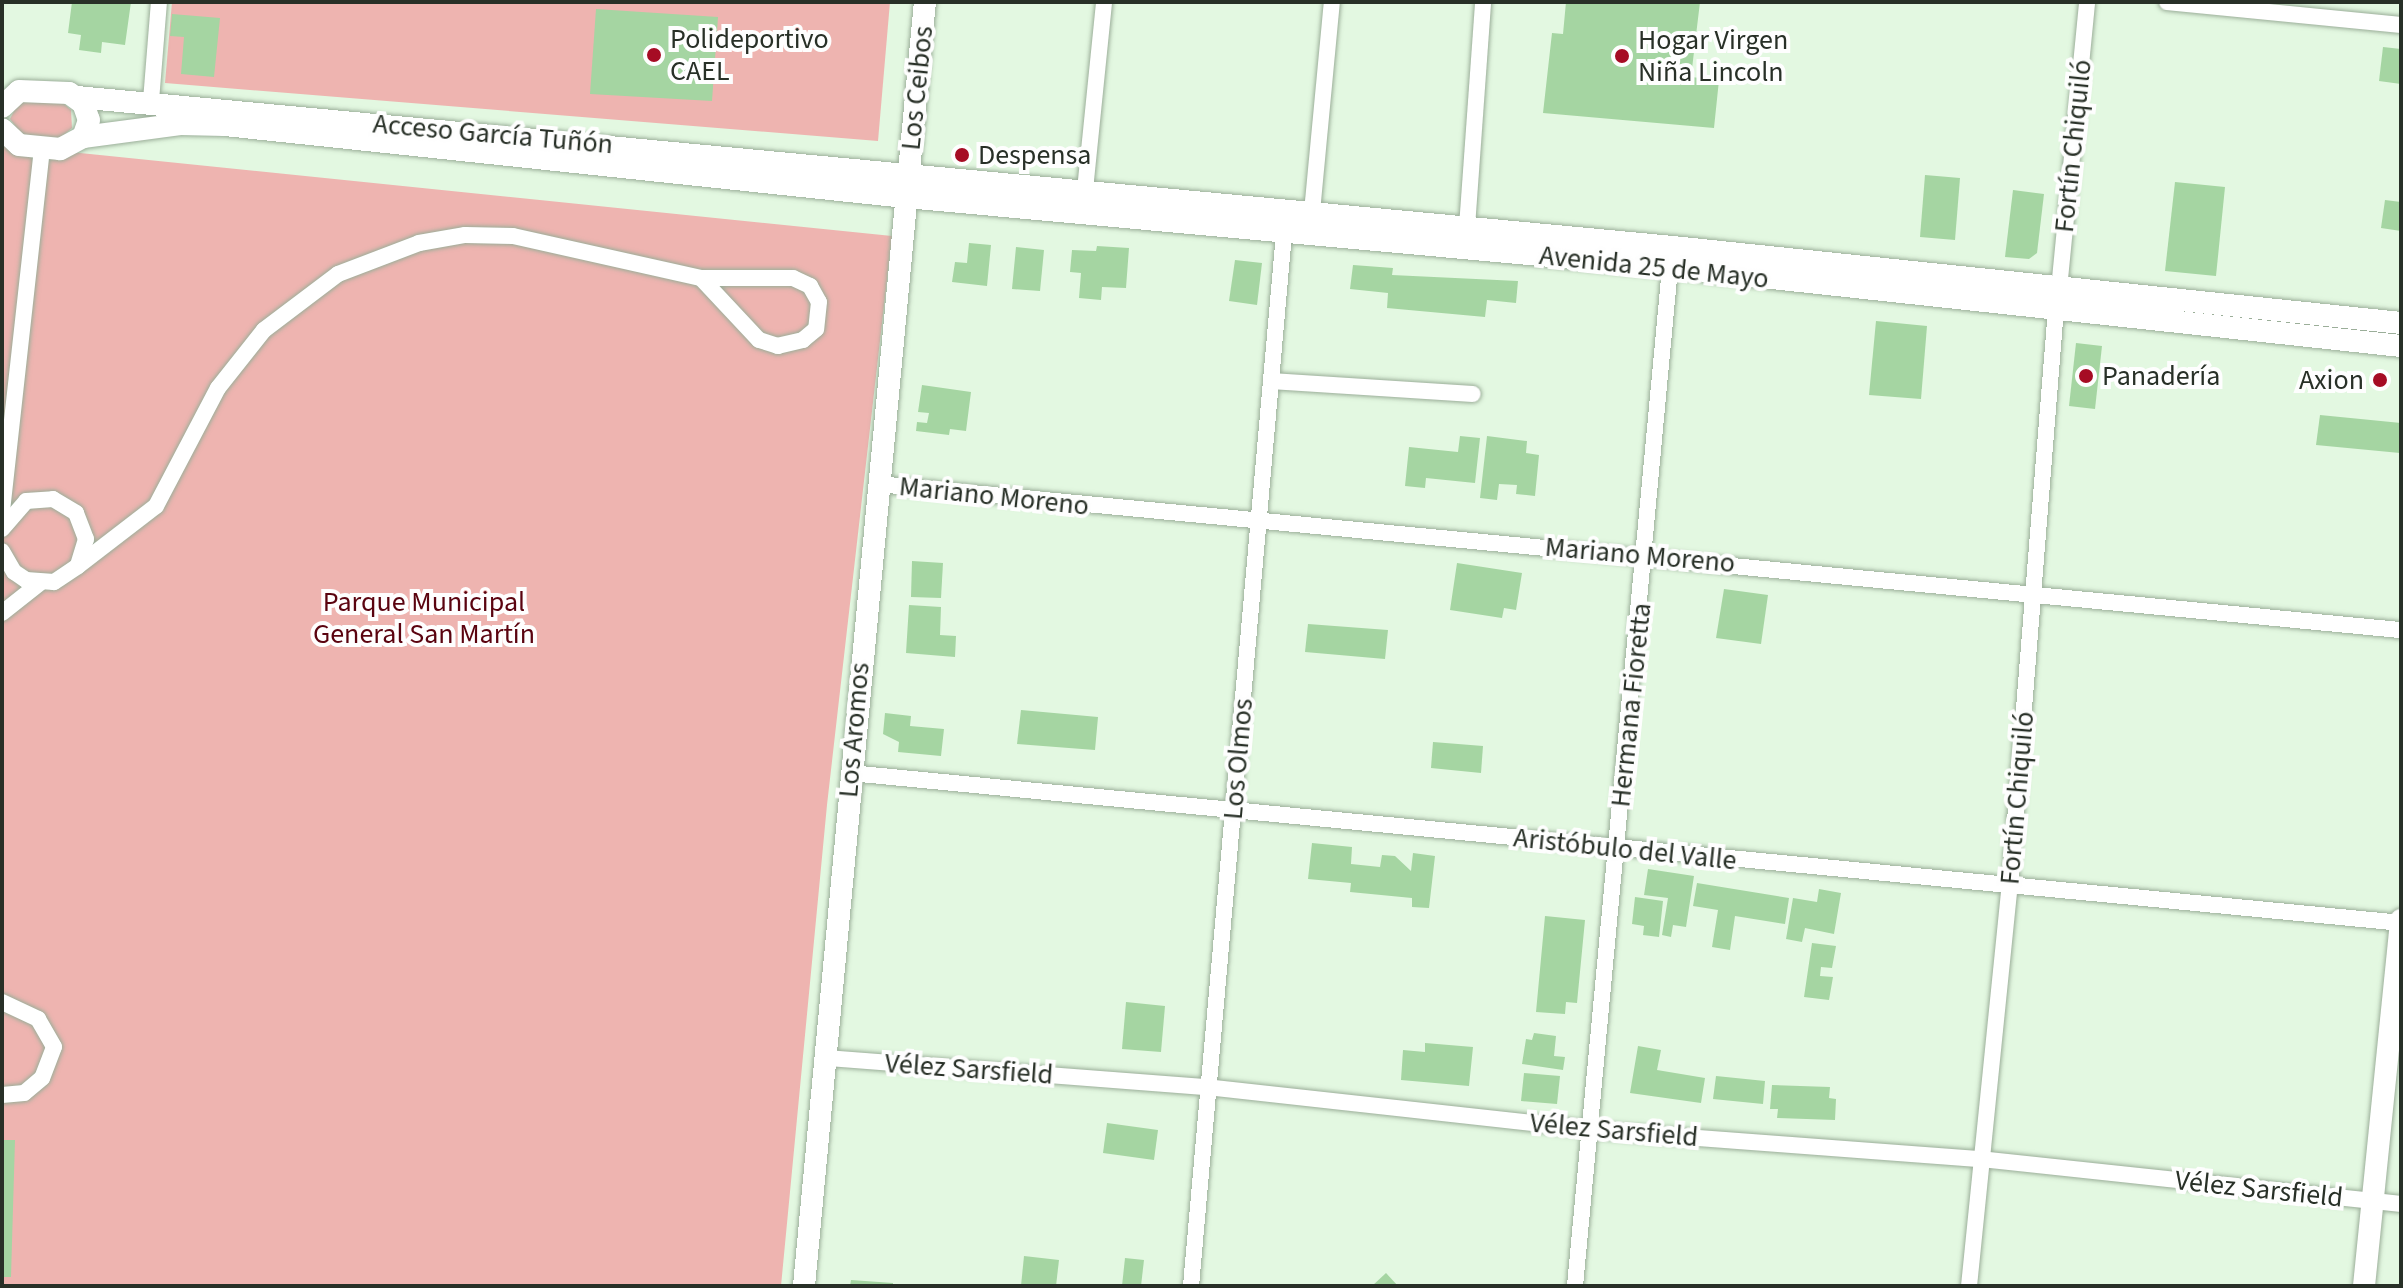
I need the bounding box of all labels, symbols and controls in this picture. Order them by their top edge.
place label: Polideportivo CAEL [670,22,829,88]
place label: Hogar Virgen Niña Lincoln [1638,23,1788,89]
street label: Los Ceibos [894,24,940,152]
marker: Polideportivo CAEL [645,46,663,64]
marker: Hogar Virgen Niña Lincoln [1613,47,1631,65]
street label: Fortín Chiquiló [2047,58,2099,234]
street label: Acceso García Tuñón [372,107,614,161]
place label: Despensa [978,138,1091,172]
marker: Despensa [953,146,971,164]
street label: Avenida 25 de Mayo [1538,238,1770,296]
place label: Panadería [2102,359,2220,393]
place label: Axion [2299,363,2364,397]
marker: Panadería [2077,367,2095,385]
marker: Axion [2371,371,2389,389]
street label: Mariano Moreno [897,469,1091,523]
street label: Mariano Moreno [1544,530,1736,580]
park label: Parque Municipal General San Martín [313,585,535,651]
street label: Hermana Fioretta [1604,601,1658,809]
street label: Los Aromos [831,661,877,799]
street label: Los Olmos [1216,697,1260,821]
street label: Fortín Chiquiló [1993,710,2041,886]
street label: Aristóbulo del Valle [1512,821,1738,877]
street label: Vélez Sarsfield [884,1046,1054,1092]
street label: Vélez Sarsfield [1529,1106,1699,1154]
street label: Vélez Sarsfield [2173,1163,2345,1215]

